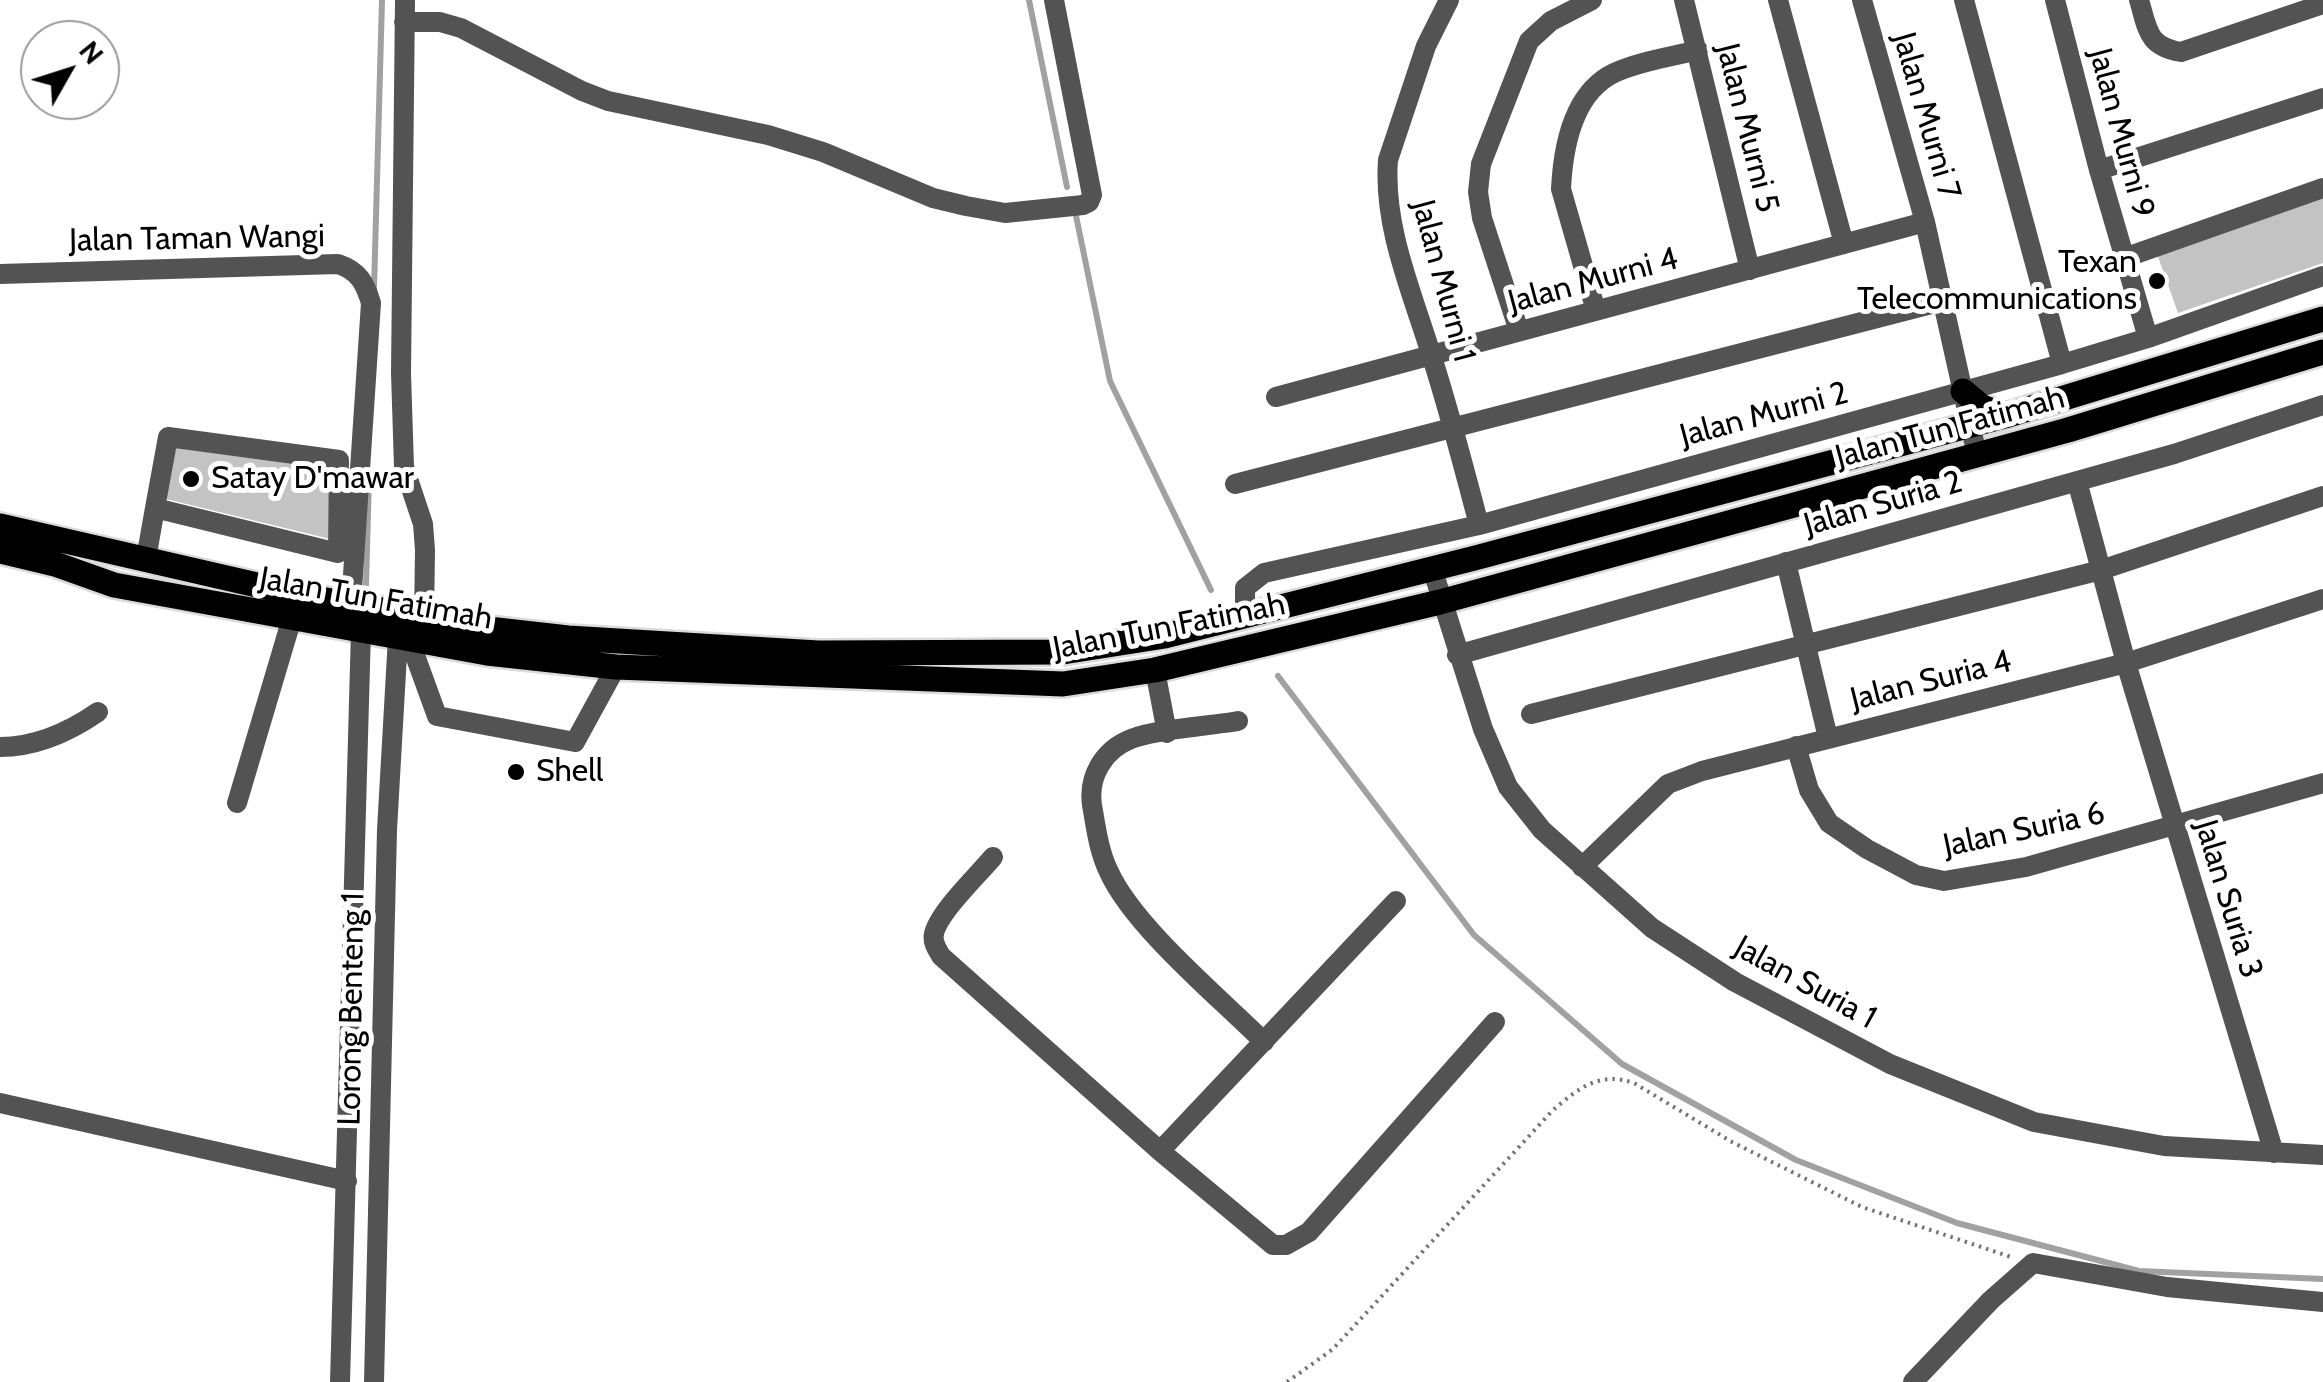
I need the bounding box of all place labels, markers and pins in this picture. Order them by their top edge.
place label: Texan Telecommunications [1857,244,2137,319]
marker: Texan Telecommunications [2146,270,2168,292]
place label: Satay D'mawar [211,460,414,498]
marker: Satay D'mawar [180,468,202,490]
place label: Shell [536,753,603,791]
marker: Shell [505,761,527,783]

